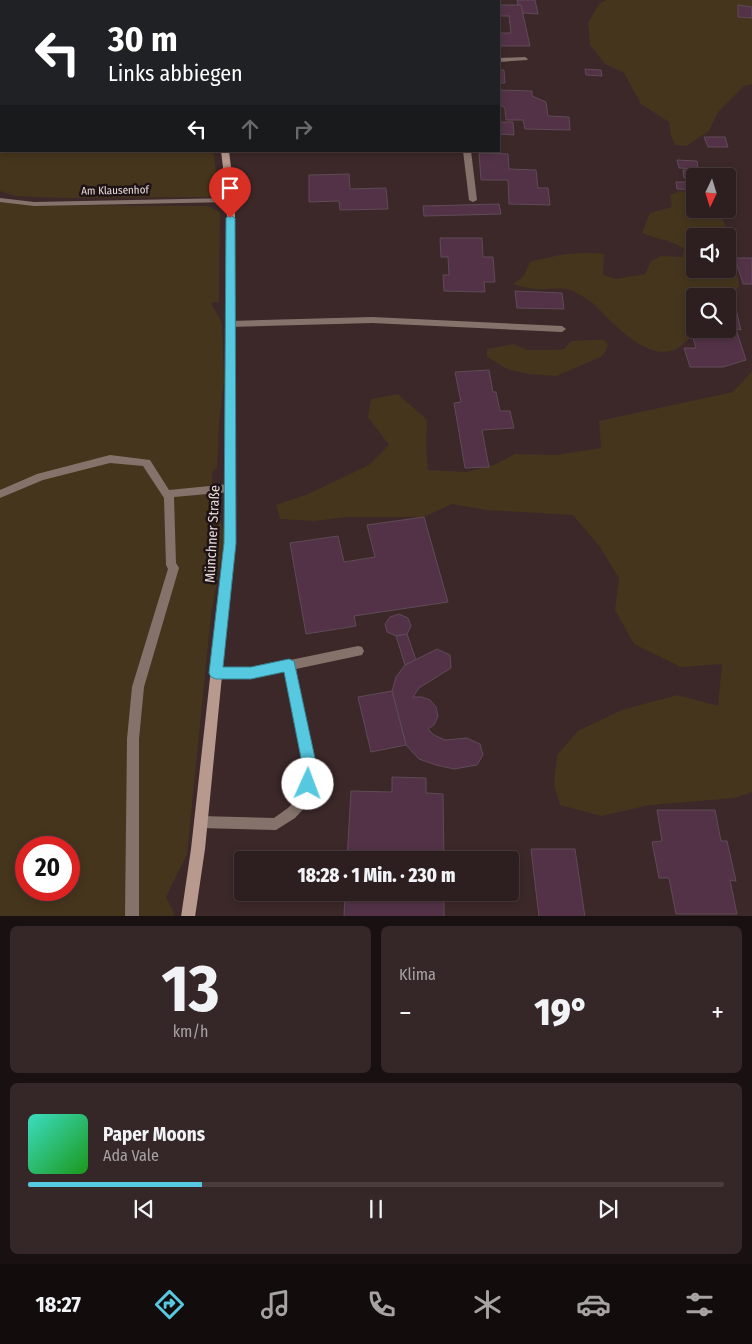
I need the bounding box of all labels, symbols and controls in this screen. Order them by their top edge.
text: 30 m [108,18,178,60]
icon: left [25,20,90,85]
text: Links abbiegen [108,60,243,87]
icon: left [183,115,211,143]
icon: ahead [236,115,264,143]
icon: right [289,115,317,143]
pin [209,167,251,218]
north arrow [686,168,736,218]
map controls [686,168,736,338]
icon: arrive [216,174,244,202]
street label: Am Klausenhof [81,183,150,198]
button: sound [686,228,736,278]
button: search [686,288,736,338]
street label: Münchner Straße [201,485,224,583]
position arrow [281,757,333,809]
speed limit sign: 20 [15,836,80,901]
text: 18:28 · 1 Min. · 230 m [298,864,455,887]
text: 13 [161,950,220,1028]
text: Klima [399,965,436,984]
text: 19° [534,989,589,1035]
text: − [399,996,412,1029]
text: + [711,996,724,1029]
text: km/h [173,1022,208,1041]
text: Paper Moons [103,1123,205,1146]
text: Ada Vale [103,1146,159,1165]
icon: previous [130,1195,158,1223]
icon: pause [362,1195,390,1223]
icon: next [594,1195,622,1223]
icon: directions [152,1287,187,1322]
icon: music [258,1287,293,1322]
icon: phone [364,1287,399,1322]
icon: climate [470,1287,505,1322]
icon: car [576,1287,611,1322]
icon: filters [682,1287,717,1322]
text: 18:27 [35,1291,81,1318]

